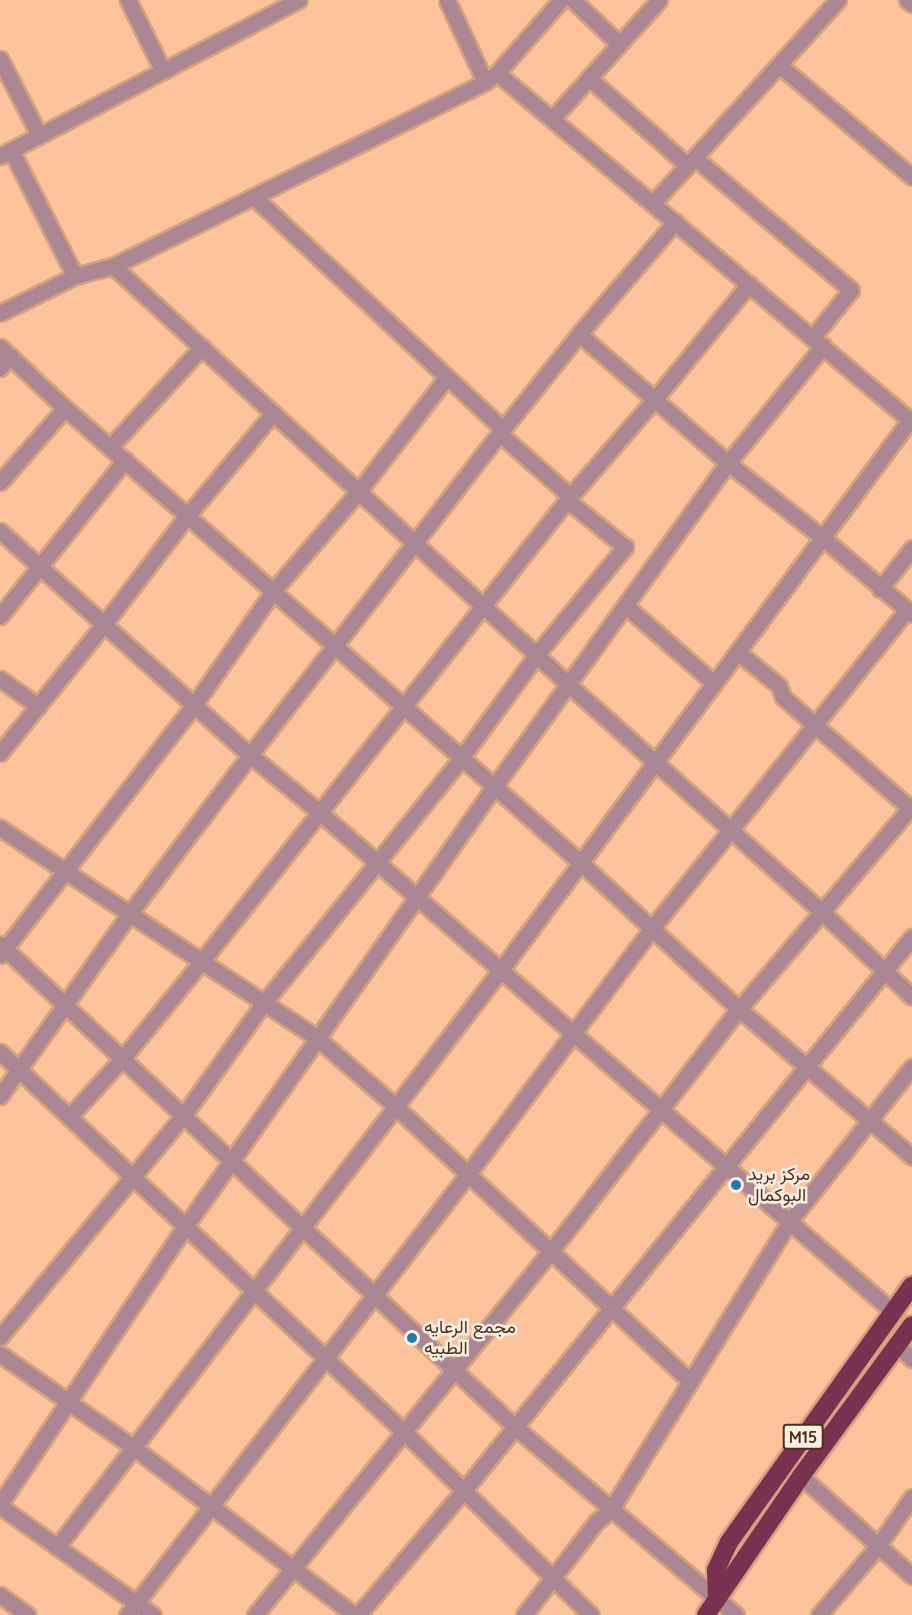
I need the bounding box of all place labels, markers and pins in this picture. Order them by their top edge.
place label: مركز بريد البوكمال [748,1164,810,1206]
marker: مركز بريد البوكمال [729,1178,743,1192]
place label: مجمع الرعايه الطبيه [424,1317,516,1360]
marker: مجمع الرعايه الطبيه [405,1331,419,1345]

